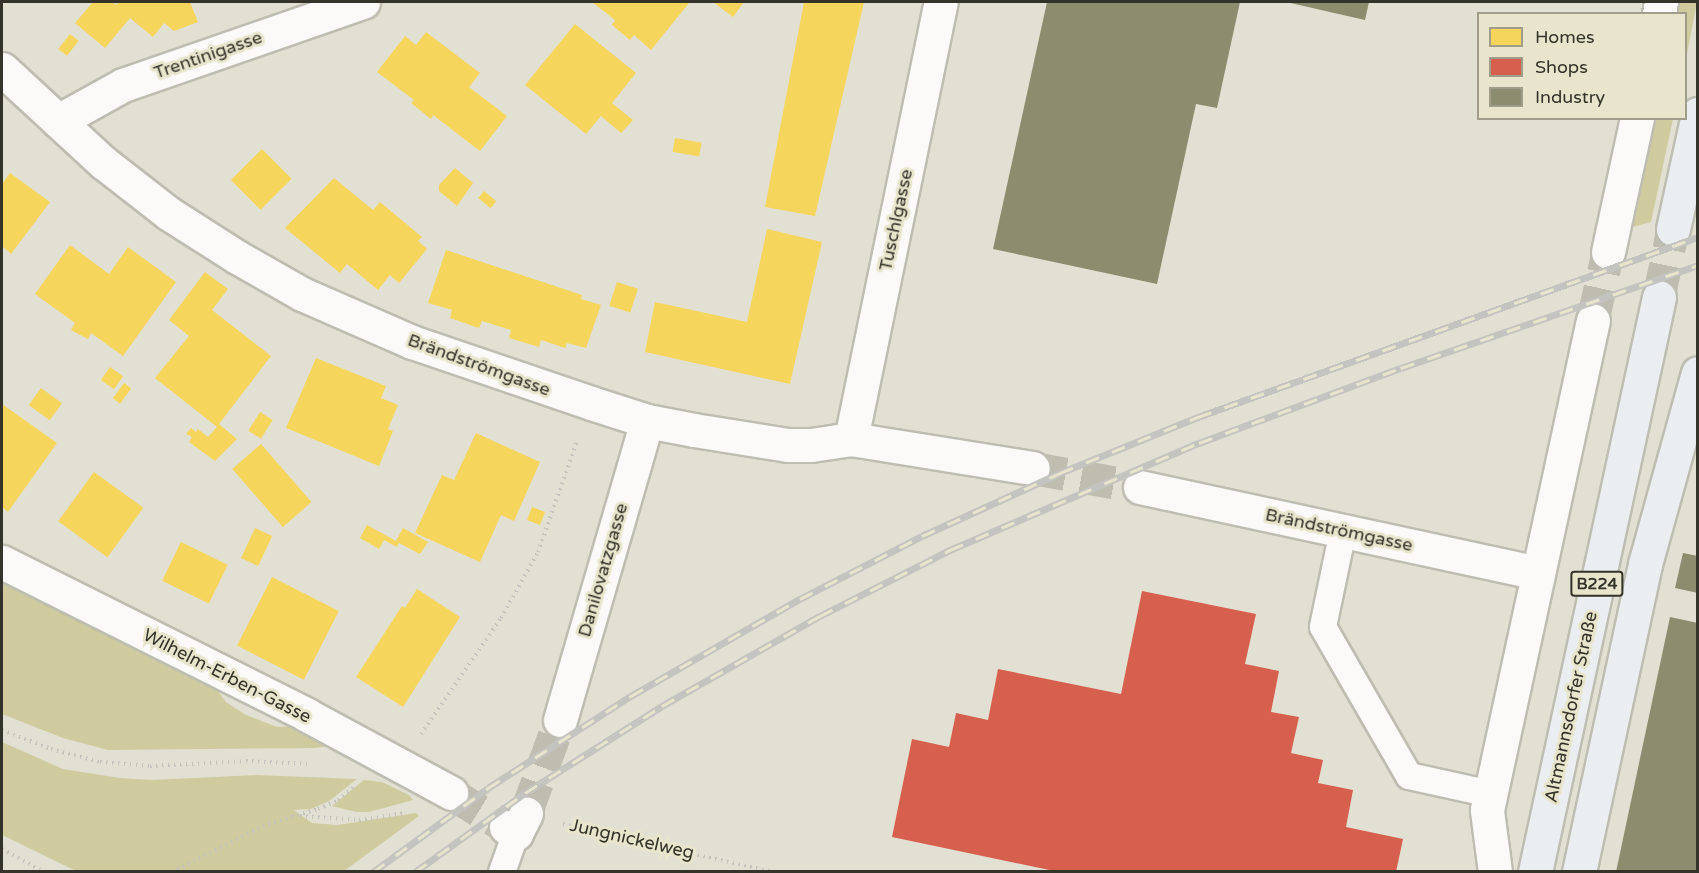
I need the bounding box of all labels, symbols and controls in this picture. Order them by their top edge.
legend [1477,12,1687,120]
street label: Trentinigasse [151,26,265,84]
text: Homes [1535,26,1595,48]
text: Shops [1535,56,1588,78]
text: Industry [1535,86,1605,108]
street label: Tuschlgasse [875,167,917,273]
street label: Brändströmgasse [405,329,553,401]
street label: Danilovatzgasse [574,501,632,639]
street label: Brändströmgasse [1263,504,1415,556]
road number: B224 [1570,571,1624,597]
street label: Altmannsdorfer Straße [1540,609,1602,805]
street label: Wilhelm-Erben-Gasse [139,624,315,728]
street label: Jungnickelweg [568,814,696,864]

